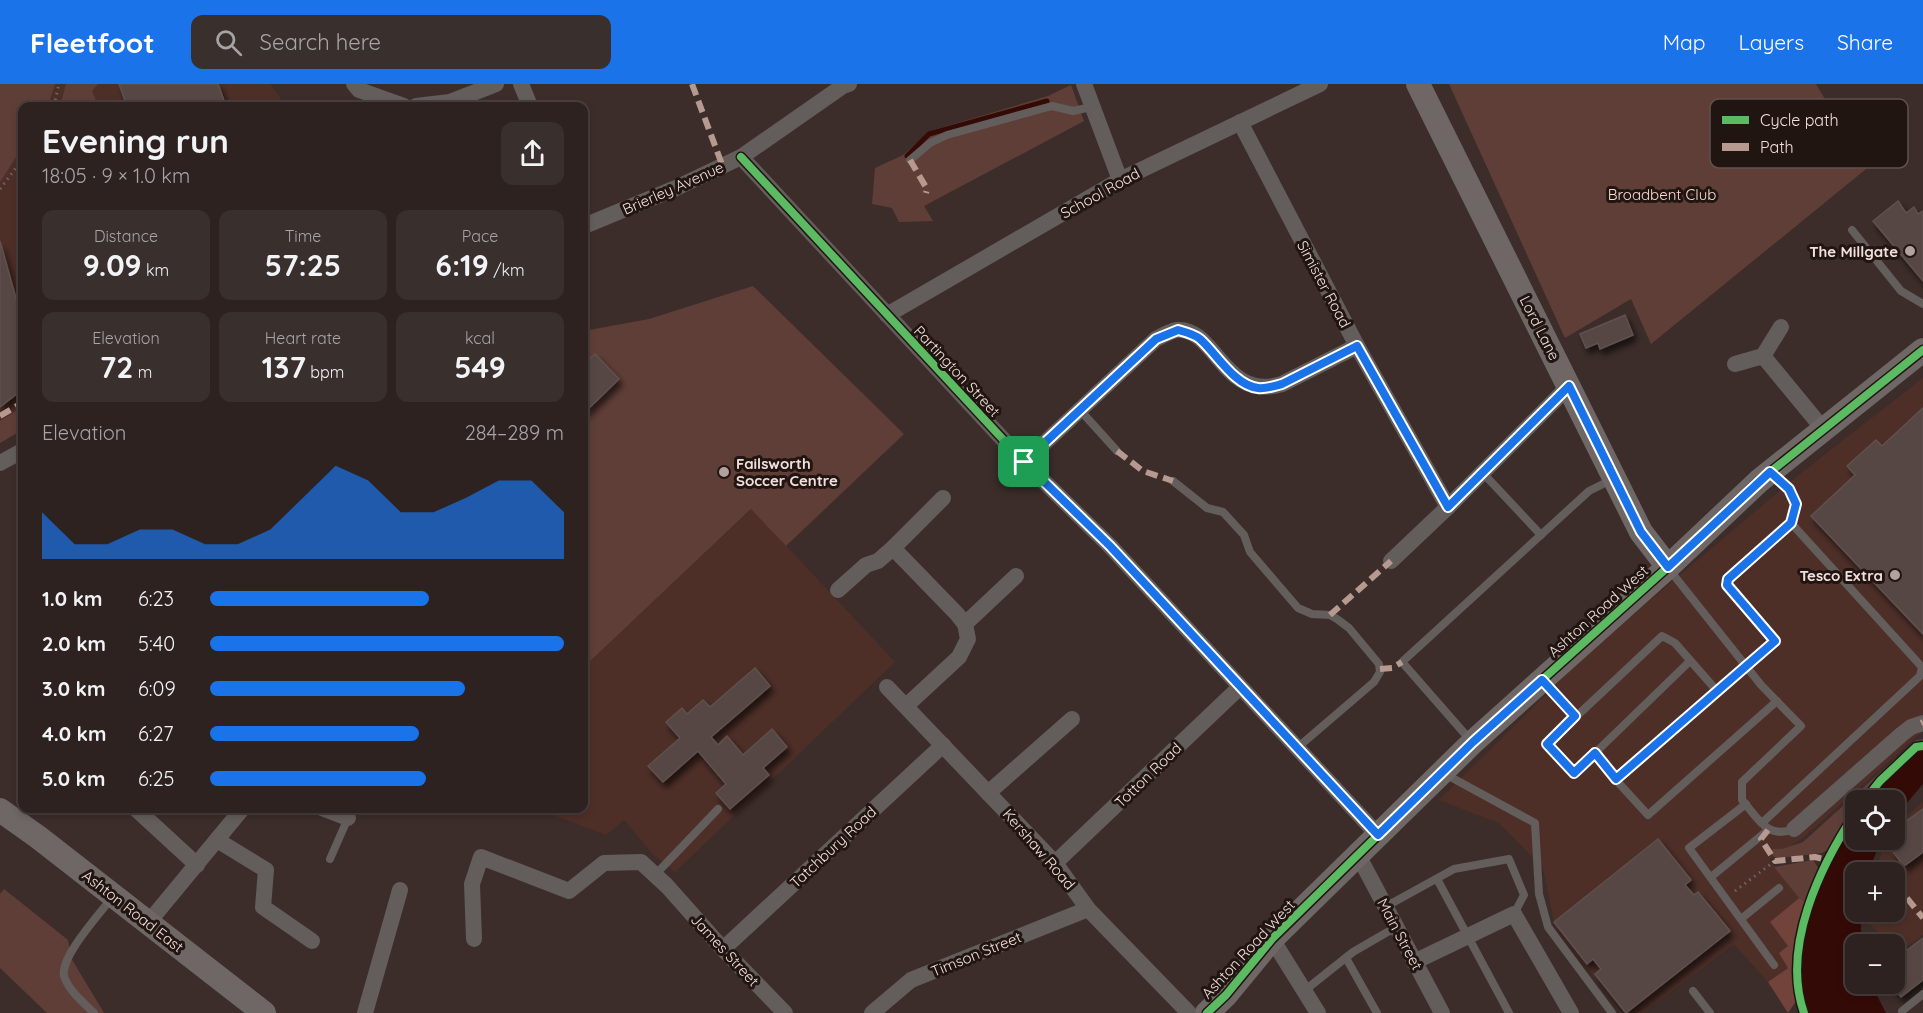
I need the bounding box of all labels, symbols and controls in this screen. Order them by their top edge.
search box [191,15,611,69]
text: Fleetfoot [30,25,155,60]
icon: search [212,26,245,59]
text: Search here [260,28,381,56]
text: Map [1663,29,1706,55]
text: Layers [1739,29,1804,55]
text: Share [1837,29,1893,55]
legend [1710,99,1908,168]
text: Cycle path [1760,110,1839,130]
text: Evening run [42,120,229,161]
button: share [501,122,564,185]
text: Path [1760,137,1794,157]
street label: Brierley Avenue [620,157,726,219]
text: 18:05 · 9 × 1.0 km [42,163,190,188]
street label: School Road [1057,163,1143,223]
park label: Broadbent Club [1608,185,1716,204]
text: Distance [94,226,158,246]
text: Time [285,226,321,246]
text: Pace [462,226,498,246]
street label: Simister Road [1293,237,1355,331]
place label: The Millgate [1809,242,1898,261]
marker: The Millgate [1903,244,1917,258]
text: 9.09 [83,246,142,284]
text: 57:25 [265,246,341,284]
text: 6:19 [435,246,489,284]
text: km [142,260,169,280]
text: /km [489,260,525,280]
street label: Lord Lane [1516,293,1564,363]
street label: Partington Street [910,321,1004,421]
text: Elevation [92,328,160,348]
text: Heart rate [265,328,341,348]
text: kcal [465,328,495,348]
text: 72 [100,348,133,386]
text: 137 [262,348,306,386]
text: 549 [454,348,506,386]
text: m [133,362,152,382]
text: bpm [306,362,344,382]
text: Elevation [42,420,126,445]
text: 284–289 m [465,420,564,445]
pin [998,436,1049,487]
icon: arrive [1007,445,1040,478]
place label: Failsworth Soccer Centre [736,454,838,490]
marker: Failsworth Soccer Centre [717,465,731,479]
street label: Ashton Road West [1544,561,1652,661]
place label: Tesco Extra [1799,566,1883,585]
marker: Tesco Extra [1888,568,1902,582]
text: 1.0 km [42,586,102,611]
text: 6:23 [138,586,174,611]
text: 2.0 km [42,631,106,656]
text: 5:40 [138,631,175,656]
text: 3.0 km [42,676,105,701]
text: 6:09 [138,676,176,701]
text: 4.0 km [42,721,106,746]
text: 6:27 [138,721,173,746]
street label: Totton Road [1111,738,1185,812]
text: 5.0 km [42,766,105,791]
text: 6:25 [138,766,174,791]
map controls [1845,790,1905,994]
button: locate [1845,790,1905,850]
street label: Tatchbury Road [786,802,880,892]
street label: Kershaw Road [999,805,1079,893]
button: + [1845,862,1905,922]
street label: Ashton Road East [79,866,187,956]
street label: Main Street [1373,895,1427,973]
street label: Ashton Road West [1197,896,1299,1002]
street label: James Street [687,910,763,990]
street label: Timson Street [928,927,1024,981]
button: − [1845,934,1905,994]

